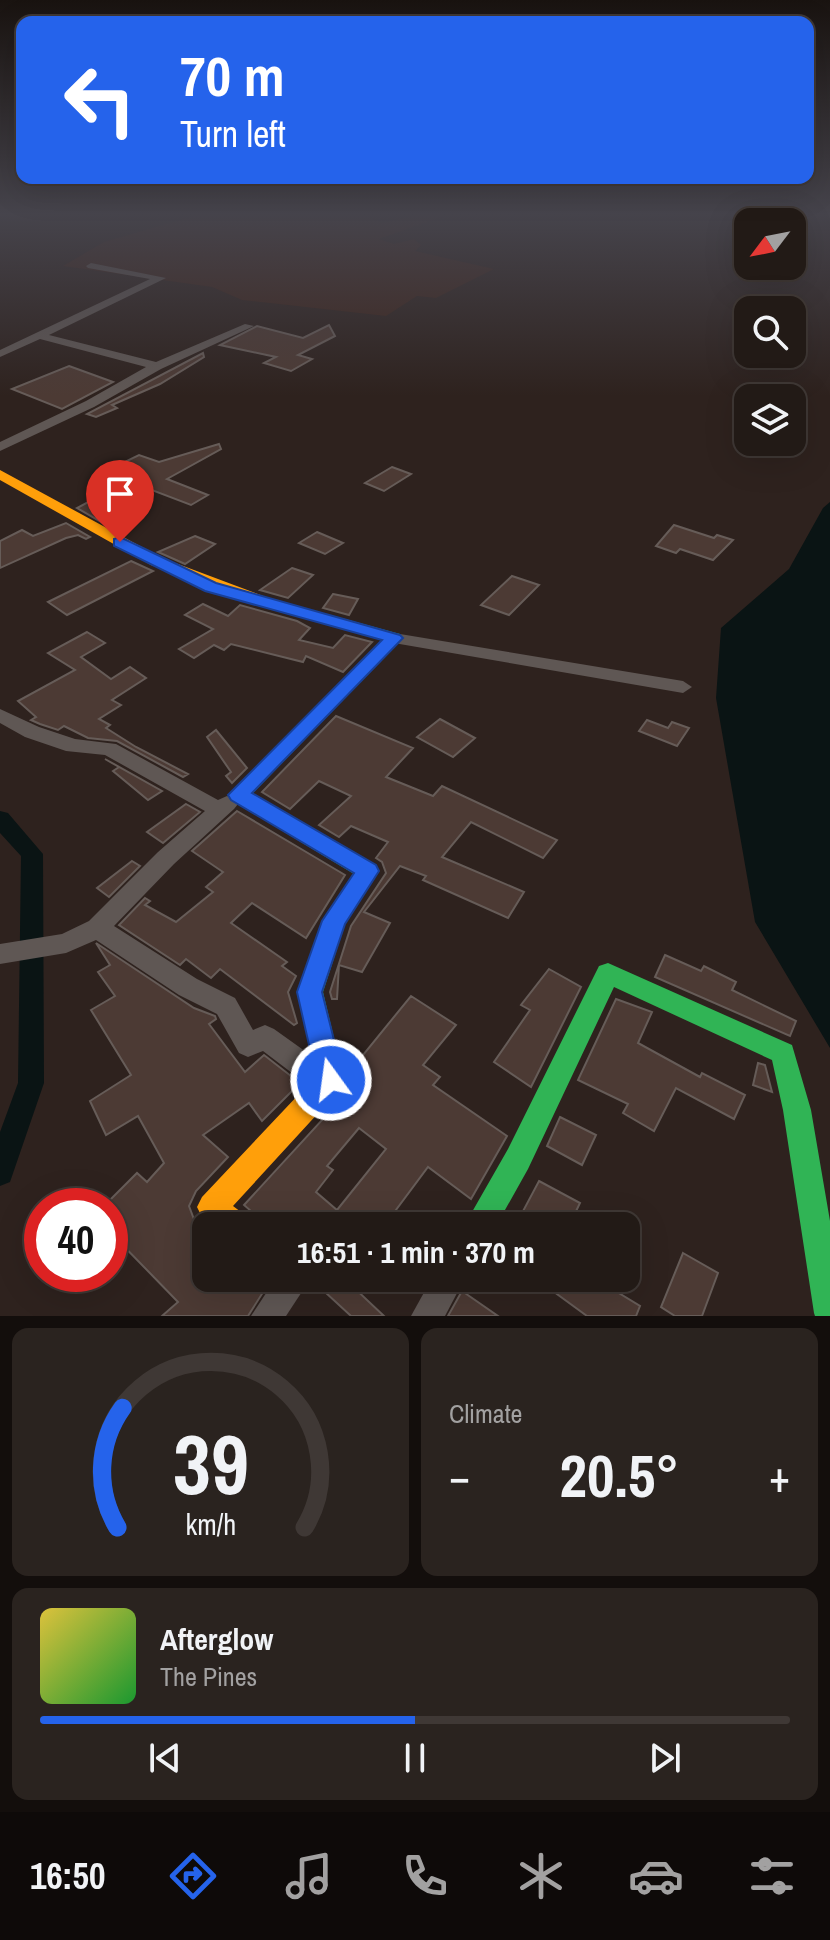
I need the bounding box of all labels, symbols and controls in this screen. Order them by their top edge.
text: 70 m [180,38,285,113]
icon: left [48,48,152,152]
text: Turn left [180,110,286,158]
north arrow [734,208,806,280]
map controls [734,208,806,456]
button: search [734,296,806,368]
button: layers [734,384,806,456]
pin [86,460,154,542]
icon: arrive [98,472,142,516]
position arrow [289,1038,373,1122]
speed limit sign: 40 [24,1188,128,1292]
text: 16:51 · 1 min · 370 m [297,1232,535,1272]
text: Climate [449,1396,522,1431]
text: 39 [173,1408,248,1520]
text: 20.5° [560,1435,679,1516]
text: − [449,1446,470,1506]
text: + [769,1446,790,1506]
text: km/h [185,1505,236,1544]
text: Afterglow [160,1619,273,1659]
text: The Pines [160,1659,257,1694]
icon: previous [143,1736,187,1780]
icon: pause [393,1736,437,1780]
icon: next [643,1736,687,1780]
icon: directions [165,1848,221,1904]
icon: music [281,1848,337,1904]
icon: phone [397,1848,453,1904]
icon: climate [513,1848,569,1904]
icon: car [628,1848,684,1904]
icon: filters [744,1848,800,1904]
text: 16:50 [30,1852,105,1900]

